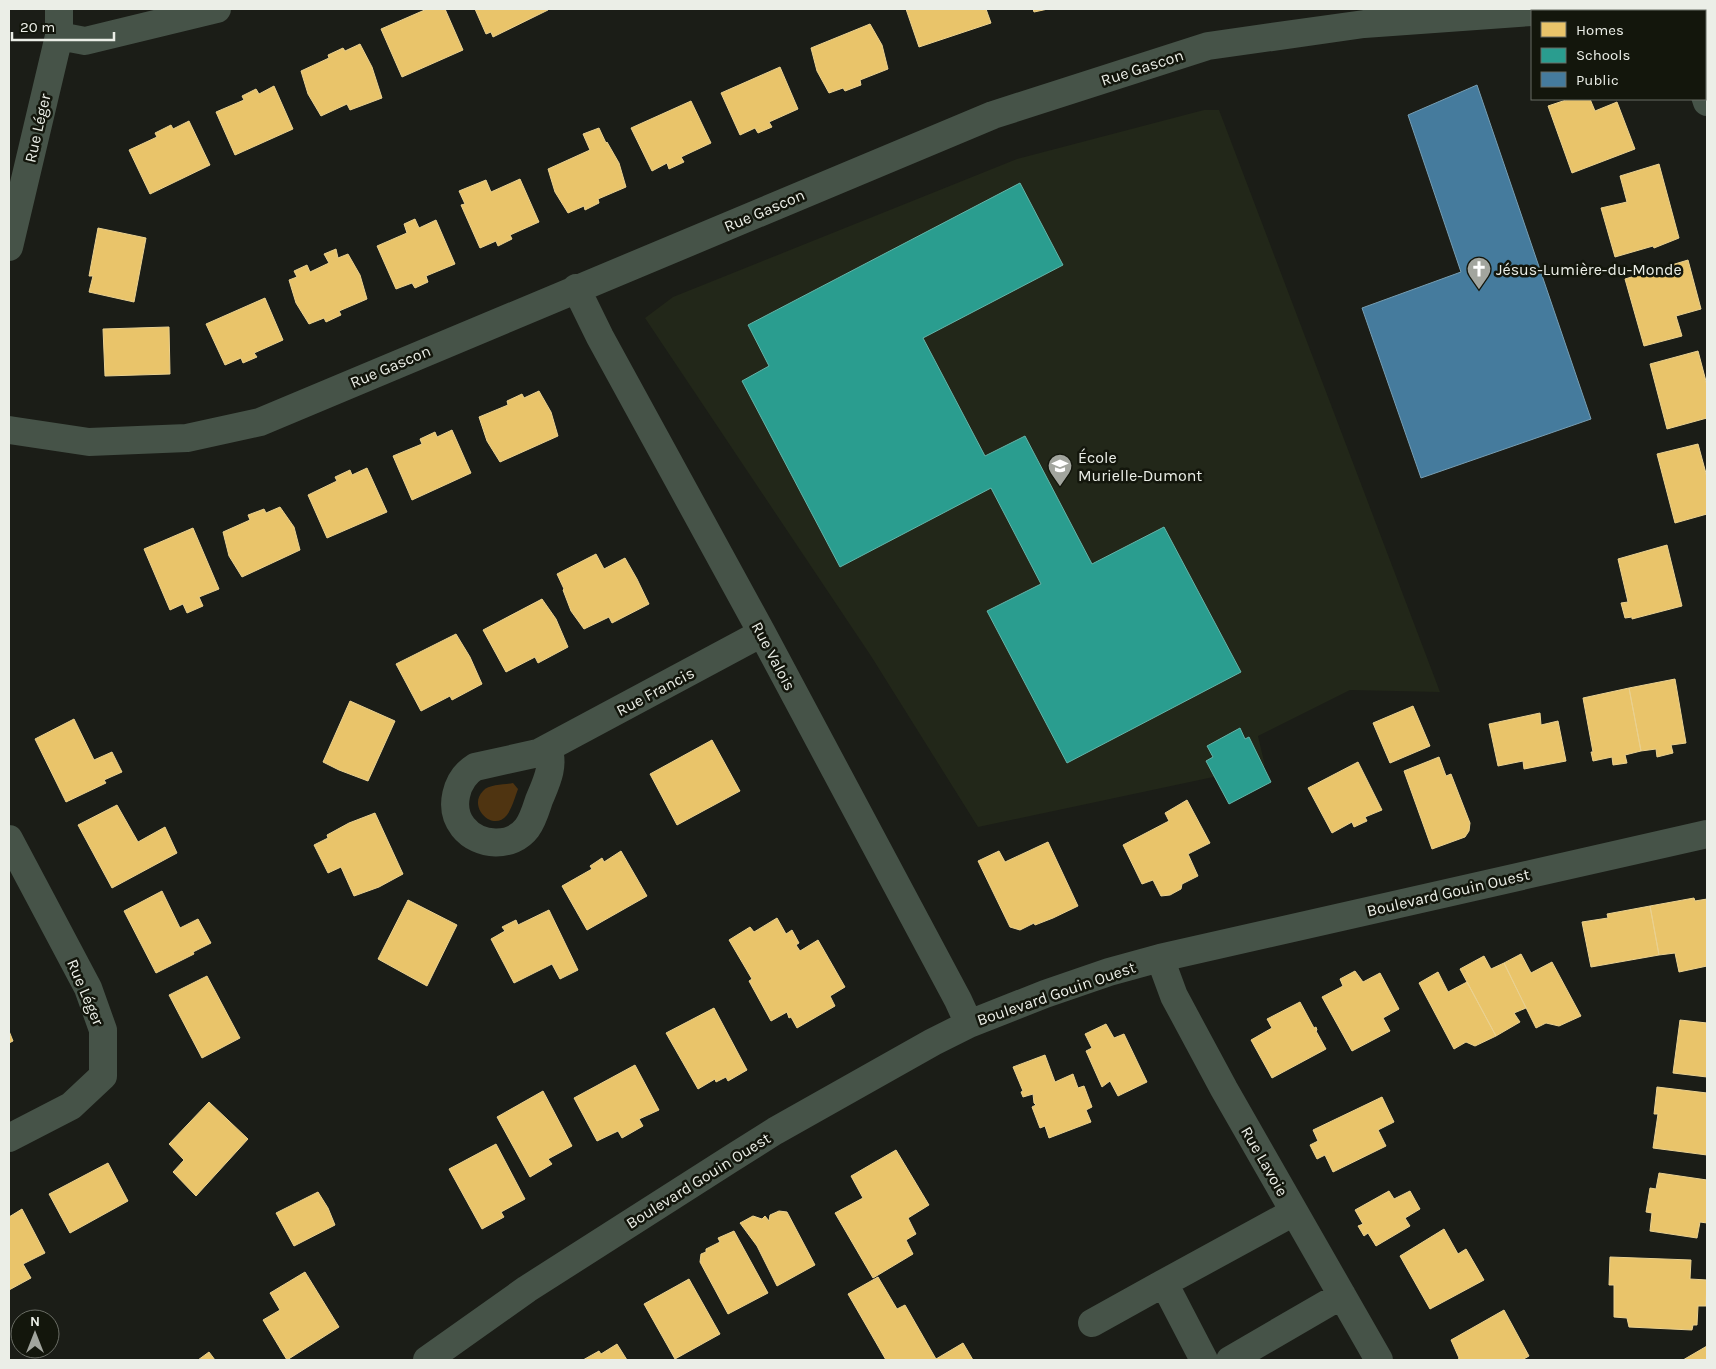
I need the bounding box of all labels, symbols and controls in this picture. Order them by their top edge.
scale bar [12,10,115,42]
legend [1531,10,1706,100]
text: 20 m [20,18,55,36]
text: Homes [1576,21,1624,39]
street label: Rue Gascon [1098,45,1186,90]
text: Schools [1576,46,1630,64]
text: Public [1576,71,1619,89]
street label: Rue Léger [20,92,55,164]
street label: Rue Gascon [721,185,807,236]
church icon: Jésus-Lumière-du-Monde [1466,256,1492,290]
place label: Jésus-Lumière-du-Monde [1496,260,1682,279]
street label: Rue Gascon [347,341,433,392]
place label: École Murielle-Dumont [1078,448,1202,485]
school or university icon: École Murielle-Dumont [1047,453,1073,487]
street label: Rue Valois [748,619,800,694]
street label: Rue Francis [613,663,697,720]
street label: Boulevard Gouin Ouest [1365,864,1531,920]
street label: Rue Léger [63,956,108,1028]
street label: Boulevard Gouin Ouest [974,957,1138,1030]
street label: Rue Lavoie [1237,1123,1292,1200]
street label: Boulevard Gouin Ouest [623,1128,774,1233]
north arrow [10,1309,60,1359]
text: N [30,1313,40,1330]

